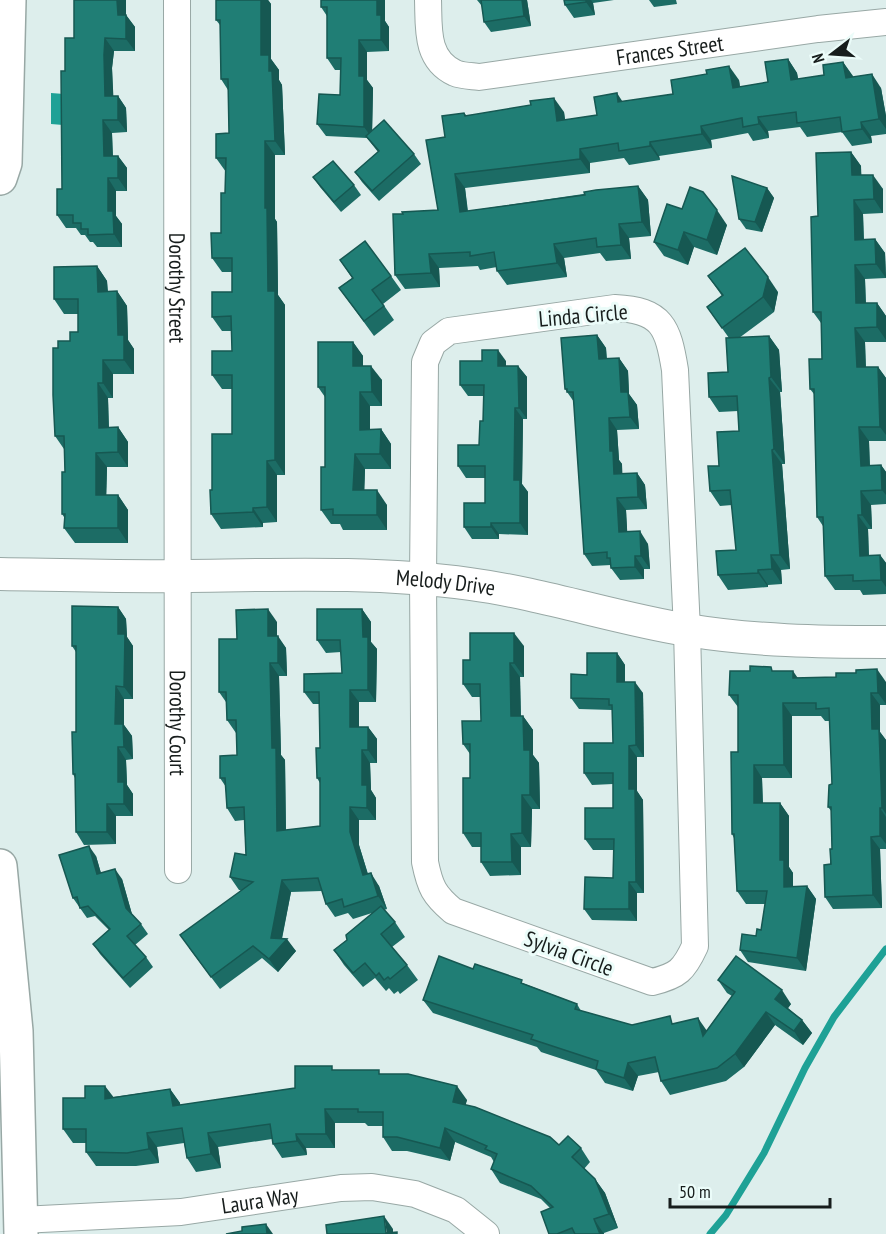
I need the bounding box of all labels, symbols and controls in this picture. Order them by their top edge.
north arrow [802,24,862,84]
street label: Frances Street [614,29,725,71]
text: N [807,51,828,65]
street label: Dorothy Street [163,233,191,343]
street label: Linda Circle [537,297,629,333]
street label: Melody Drive [395,563,497,602]
street label: Dorothy Court [164,670,192,776]
street label: Sylvia Circle [521,924,617,982]
scale bar [670,1171,830,1209]
street label: Laura Way [220,1180,301,1220]
text: 50 m [679,1180,711,1203]

